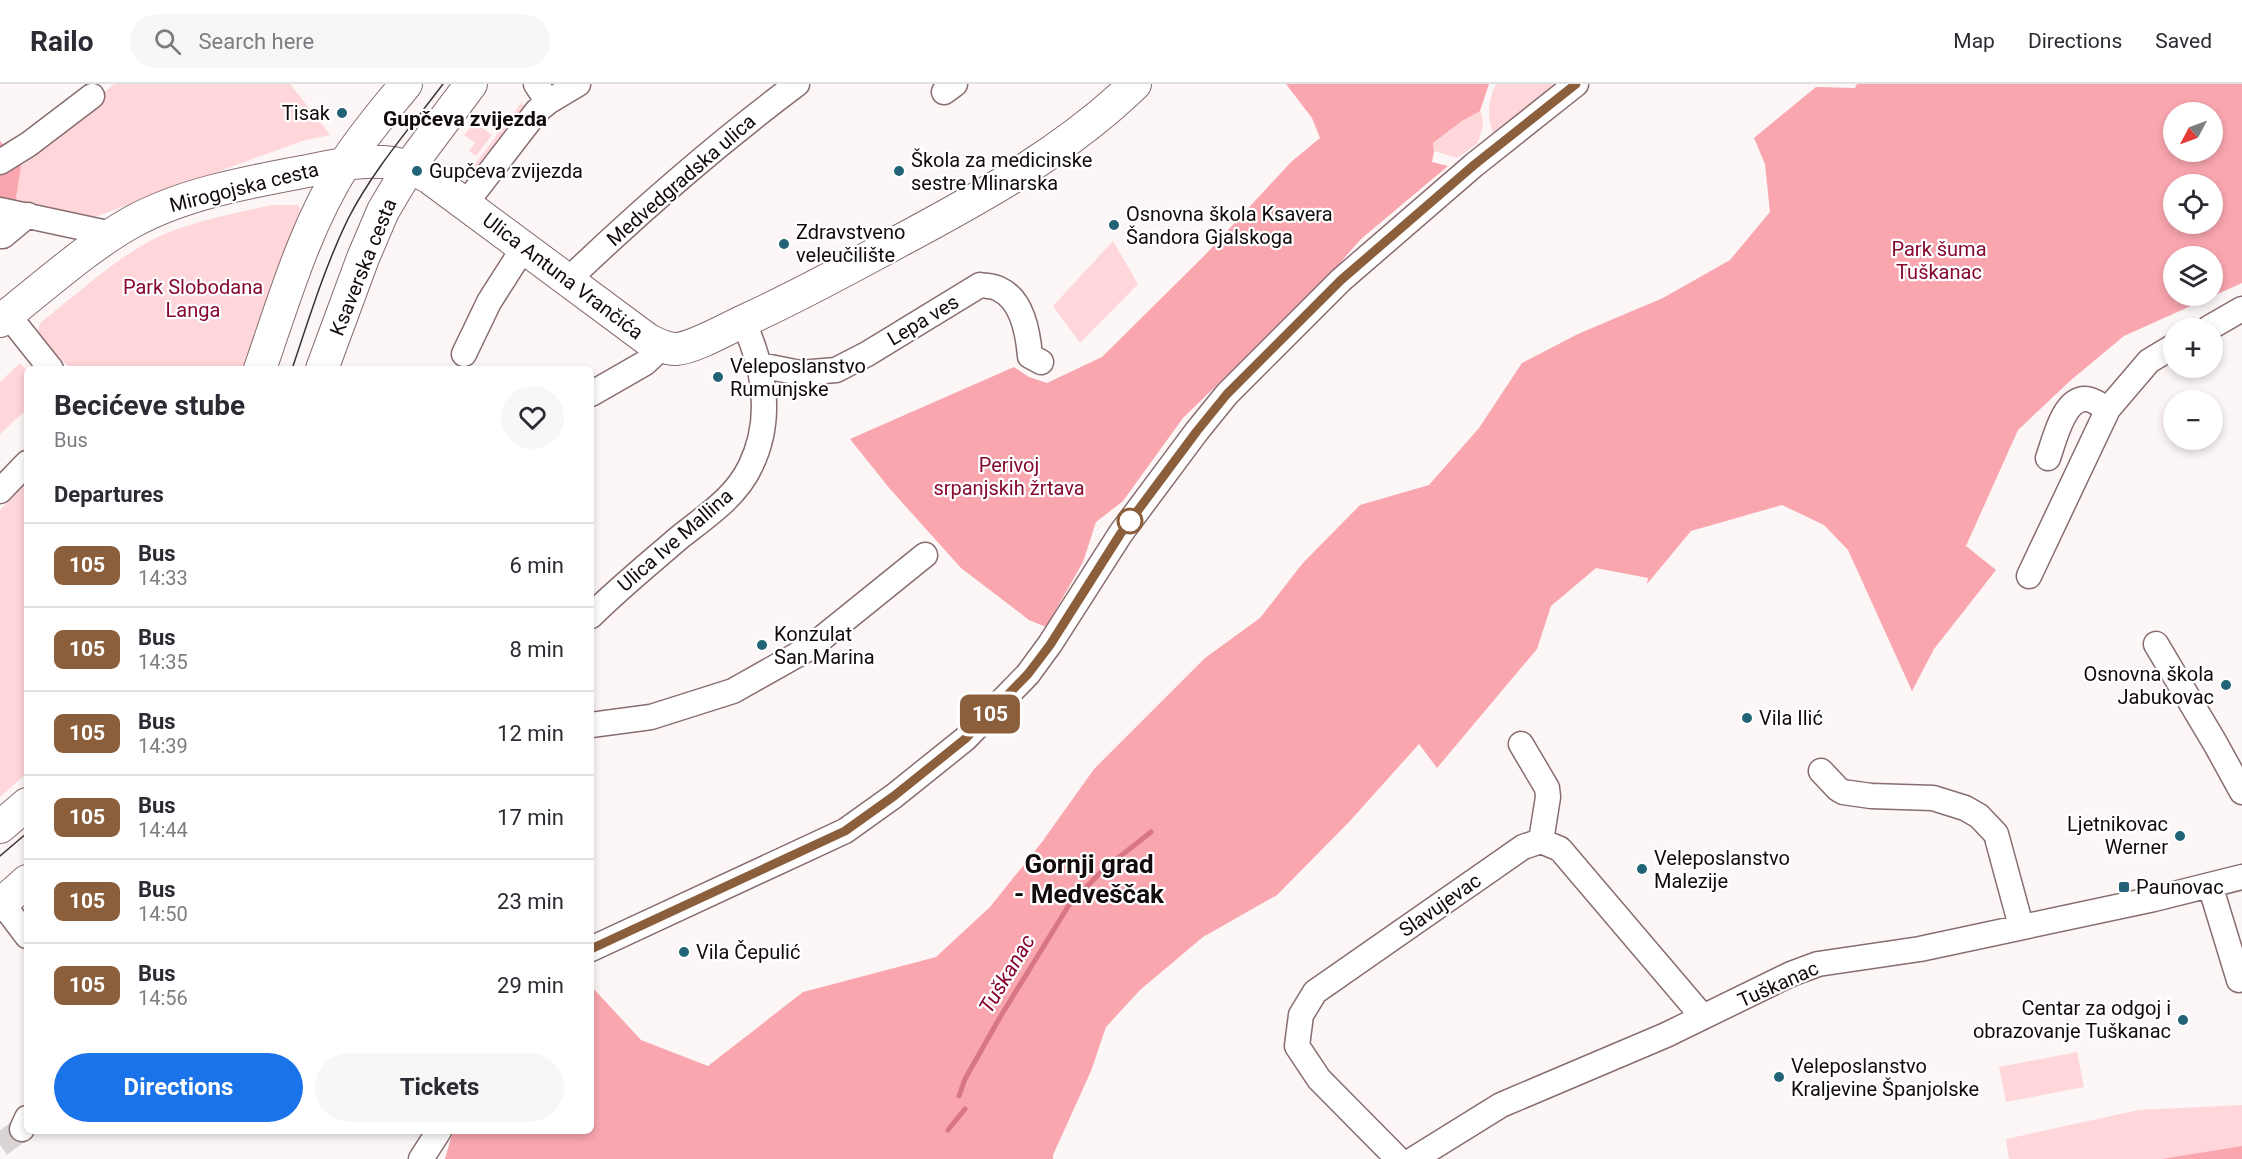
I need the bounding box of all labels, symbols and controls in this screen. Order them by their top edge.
search box [130,14,550,68]
text: Railo [30,25,94,58]
icon: search [151,25,184,58]
text: Search here [199,29,314,54]
text: Map [1953,29,1995,53]
text: Directions [2028,29,2122,53]
text: Saved [2155,29,2212,53]
place label: Tisak [282,101,331,125]
north arrow [2163,102,2223,162]
map controls [2163,102,2223,450]
marker: Tisak [335,106,349,120]
district label: Gupčeva zvijezda [383,107,547,131]
street label: Medvedgradska ulica [602,109,760,251]
place label: Škola za medicinske sestre Mlinarska [911,148,1092,195]
street label: Mirogojska cesta [167,157,321,217]
place label: Gupčeva zvijezda [429,159,583,183]
marker: Gupčeva zvijezda [410,164,424,178]
marker: Škola za medicinske sestre Mlinarska [892,164,906,178]
button: locate [2163,174,2223,234]
street label: Ksaverska cesta [325,195,401,339]
place label: Osnovna škola Ksavera Šandora Gjalskoga [1126,202,1333,249]
street label: Ulica Antuna Vrančića [478,208,648,344]
marker: Osnovna škola Ksavera Šandora Gjalskoga [1107,218,1121,232]
place label: Zdravstveno veleučilište [796,220,905,267]
marker: Zdravstveno veleučilište [777,237,791,251]
park label: Park šuma Tuškanac [1891,237,1987,284]
button: layers [2163,246,2223,306]
park label: Park Slobodana Langa [123,275,263,322]
street label: Lepa ves [883,289,963,351]
button: + [2163,318,2223,378]
place label: Veleposlanstvo Rumunjske [730,354,866,401]
marker: Veleposlanstvo Rumunjske [711,370,725,384]
button: heart [501,386,564,449]
text: Becićeve stube [54,389,245,422]
button: − [2163,390,2223,450]
text: Bus [54,428,88,452]
park label: Perivoj srpanjskih žrtava [933,453,1085,500]
text: Departures [54,482,164,507]
street label: Ulica Ive Mallina [613,484,737,596]
unlabelled marker [1117,508,1143,534]
text: Bus [138,541,176,566]
text: 105 [69,553,105,577]
text: 6 min [509,553,564,578]
text: 14:33 [138,566,188,590]
place label: Konzulat San Marina [774,622,875,669]
text: Bus [138,625,176,650]
text: 105 [69,637,105,661]
text: 8 min [509,637,564,662]
marker: Konzulat San Marina [755,638,769,652]
text: 14:35 [138,650,188,674]
place label: Osnovna škola Jabukovac [2083,662,2214,709]
marker: Osnovna škola Jabukovac [2219,678,2233,692]
line badge: 105 [956,694,1024,734]
text: 105 [972,702,1008,726]
place label: Vila Ilić [1759,706,1823,730]
text: Bus [138,709,176,734]
marker: Vila Ilić [1740,711,1754,725]
text: 105 [69,721,105,745]
text: 12 min [497,721,564,746]
text: 14:39 [138,734,188,758]
text: Bus [138,793,176,818]
text: 105 [69,805,105,829]
text: 17 min [497,805,564,830]
place label: Ljetnikovac Werner [2067,812,2168,859]
text: 14:44 [138,818,188,842]
marker: Ljetnikovac Werner [2173,829,2187,843]
place label: Veleposlanstvo Malezije [1654,846,1790,893]
district label: Gornji grad - Medveščak [1014,849,1165,909]
marker: Veleposlanstvo Malezije [1635,862,1649,876]
street label: Slavujevac [1394,868,1486,942]
place label: Paunovac [2136,875,2224,899]
text: Bus [138,877,176,902]
marker: Paunovac [2117,880,2131,894]
text: 105 [69,889,105,913]
text: 23 min [497,889,564,914]
text: 14:50 [138,902,188,926]
water label: Tuškanac [974,930,1040,1018]
place label: Vila Čepulić [696,940,800,964]
marker: Vila Čepulić [677,945,691,959]
street label: Tuškanac [1734,956,1822,1012]
text: Bus [138,961,176,986]
text: 105 [69,973,105,997]
text: 29 min [497,973,564,998]
text: 14:56 [138,986,188,1010]
place label: Centar za odgoj i obrazovanje Tuškanac [1973,996,2171,1043]
marker: Centar za odgoj i obrazovanje Tuškanac [2176,1013,2190,1027]
button: Directions [54,1053,303,1122]
button: Tickets [315,1053,564,1122]
place label: Veleposlanstvo Kraljevine Španjolske [1791,1054,1979,1101]
marker: Veleposlanstvo Kraljevine Španjolske [1772,1070,1786,1084]

